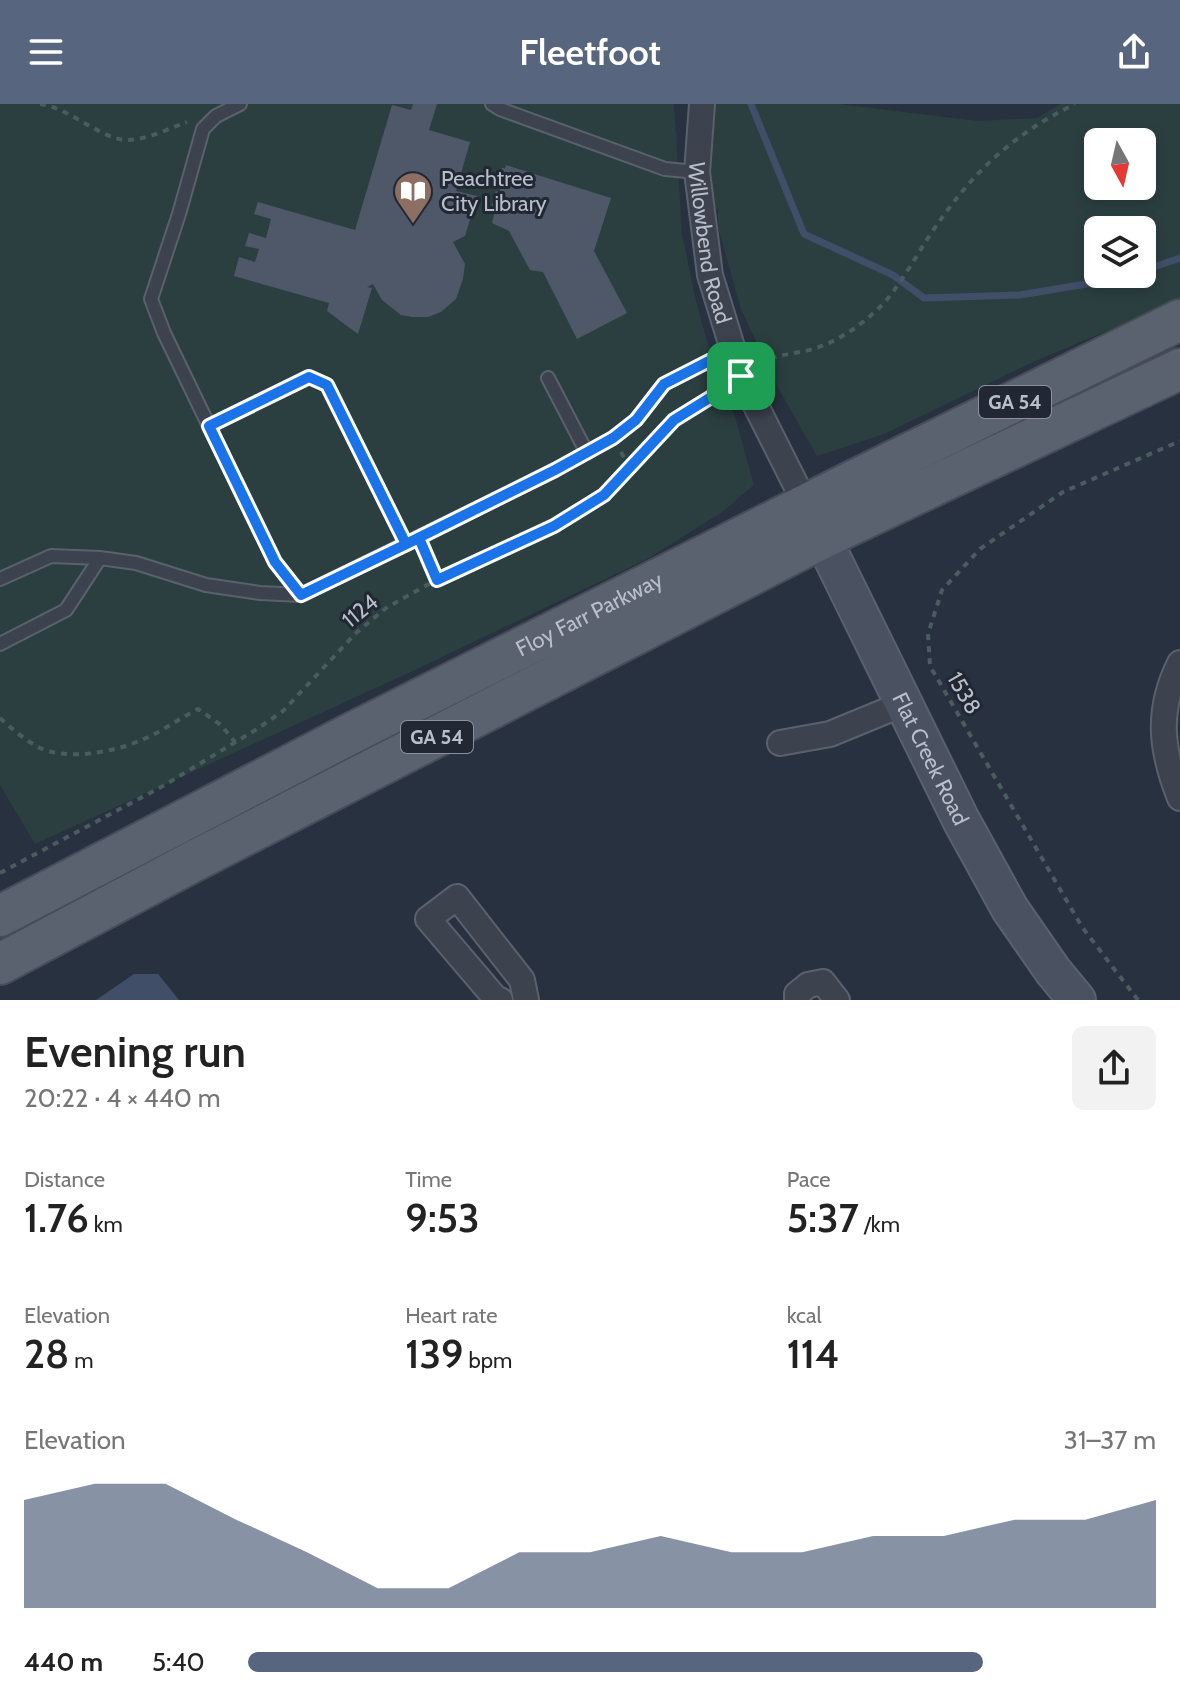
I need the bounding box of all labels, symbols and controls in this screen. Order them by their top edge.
icon: menu [24,30,68,74]
text: Fleetfoot [519,30,661,74]
icon: share [1112,30,1156,74]
north arrow [1084,128,1156,200]
map controls [1084,128,1156,288]
street label: Willowbend Road [683,161,738,327]
place label: Peachtree City Library [441,165,547,217]
library icon: Peachtree City Library [392,170,434,225]
button: layers [1084,216,1156,288]
pin [707,342,775,410]
icon: arrive [719,354,763,398]
road number: GA 54 [979,386,1051,418]
street label: Floy Farr Parkway [511,566,667,662]
street label: 1124 [337,588,384,634]
street label: 1538 [941,667,987,719]
street label: Flat Creek Road [887,688,975,829]
road number: GA 54 [401,721,473,753]
text: Evening run [24,1025,246,1078]
button: share [1072,1026,1156,1110]
text: 20:22 · 4 × 440 m [24,1082,220,1114]
text: Distance [24,1166,105,1193]
text: Time [405,1166,452,1193]
text: Pace [787,1166,831,1193]
text: 1.76 [24,1193,89,1242]
text: 9:53 [405,1193,480,1242]
text: 5:37 [787,1193,859,1242]
text: km [89,1211,123,1238]
text: /km [859,1211,900,1238]
text: Elevation [24,1302,110,1329]
text: Heart rate [405,1302,497,1329]
text: kcal [787,1302,822,1329]
text: 28 [24,1329,69,1378]
text: 139 [405,1329,464,1378]
text: 114 [787,1329,839,1378]
text: m [69,1347,94,1374]
text: bpm [464,1347,512,1374]
text: Elevation [24,1424,126,1456]
text: 31–37 m [1064,1424,1156,1456]
text: 440 m [24,1646,103,1678]
text: 5:40 [152,1646,205,1678]

